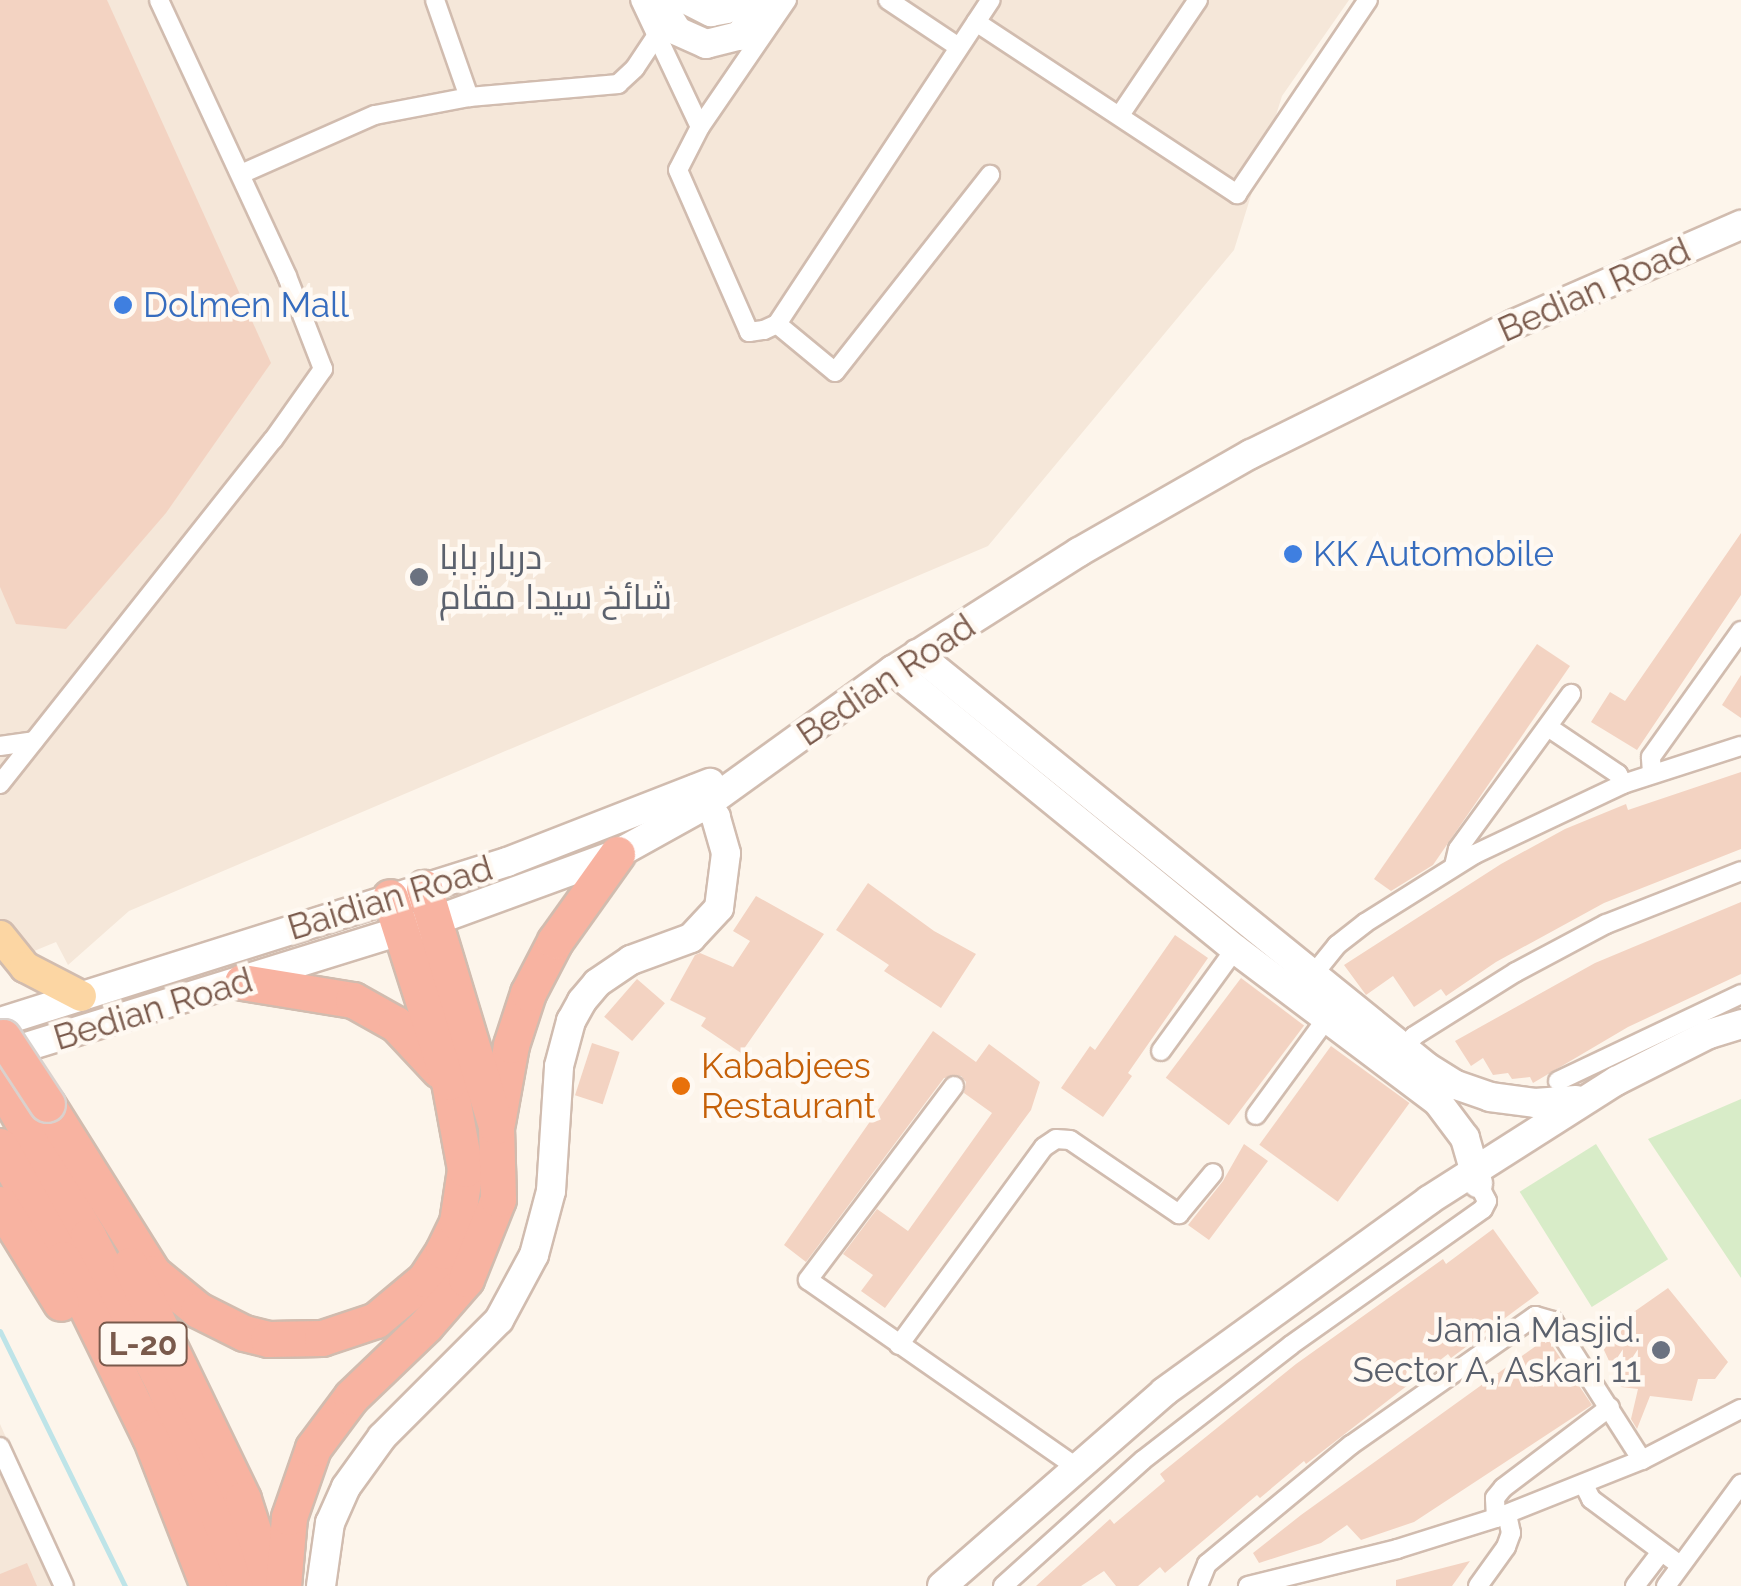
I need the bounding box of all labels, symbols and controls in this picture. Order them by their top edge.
street label: Bedian Road [1492,229,1696,351]
place label: Dolmen Mall [143,284,349,326]
marker: Dolmen Mall [112,294,134,316]
place label: KK Automobile [1313,533,1556,575]
place label: دربار بابا شائخ سیدا مقام [439,536,672,618]
marker: KK Automobile [1282,543,1304,565]
marker: دربار بابا شائخ سیدا مقام [408,566,430,588]
street label: Bedian Road [789,605,983,755]
street label: Baidian Road [283,847,497,949]
street label: Bedian Road [49,959,257,1059]
place label: Kababjees Restaurant [701,1045,876,1127]
marker: Kababjees Restaurant [670,1075,692,1097]
place label: Jamia Masjid. Sector A, Askari 11 [1349,1309,1641,1391]
road number: L-20 [98,1317,188,1371]
marker: Jamia Masjid. Sector A, Askari 11 [1650,1339,1672,1361]

